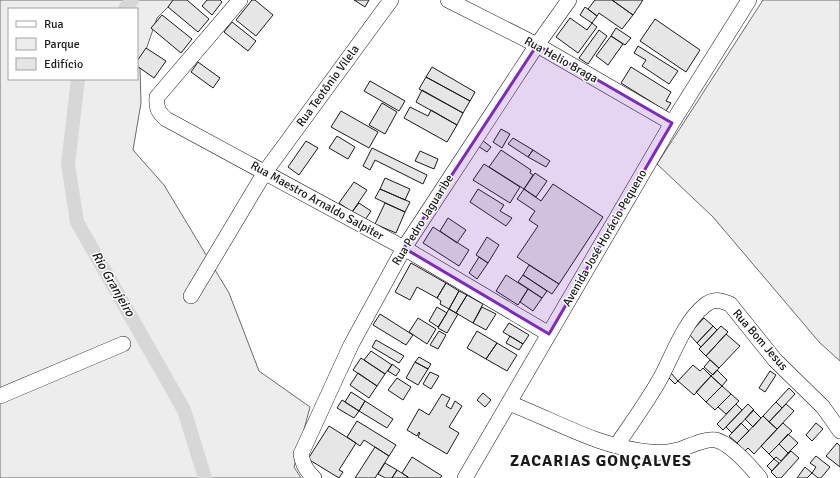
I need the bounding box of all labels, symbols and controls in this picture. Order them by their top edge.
legend [8,8,138,80]
text: Rua [44,17,64,32]
street label: Rua Helio Braga [522,34,600,86]
text: Parque [44,37,80,52]
street label: Rua Teotônio Vilela [293,42,363,130]
text: Edifício [44,57,83,72]
street label: Rua Maestro Arnaldo Salpiter [248,158,387,244]
street label: Avenida José Horácio Pequeno [560,167,650,309]
street label: Rua Pedro Jaguaribe [389,172,457,268]
water label: Rio Granjeiro [88,249,139,321]
street label: Rua Bom Jesus [729,306,791,374]
district label: ZACARIAS GONÇALVES [510,451,692,471]

